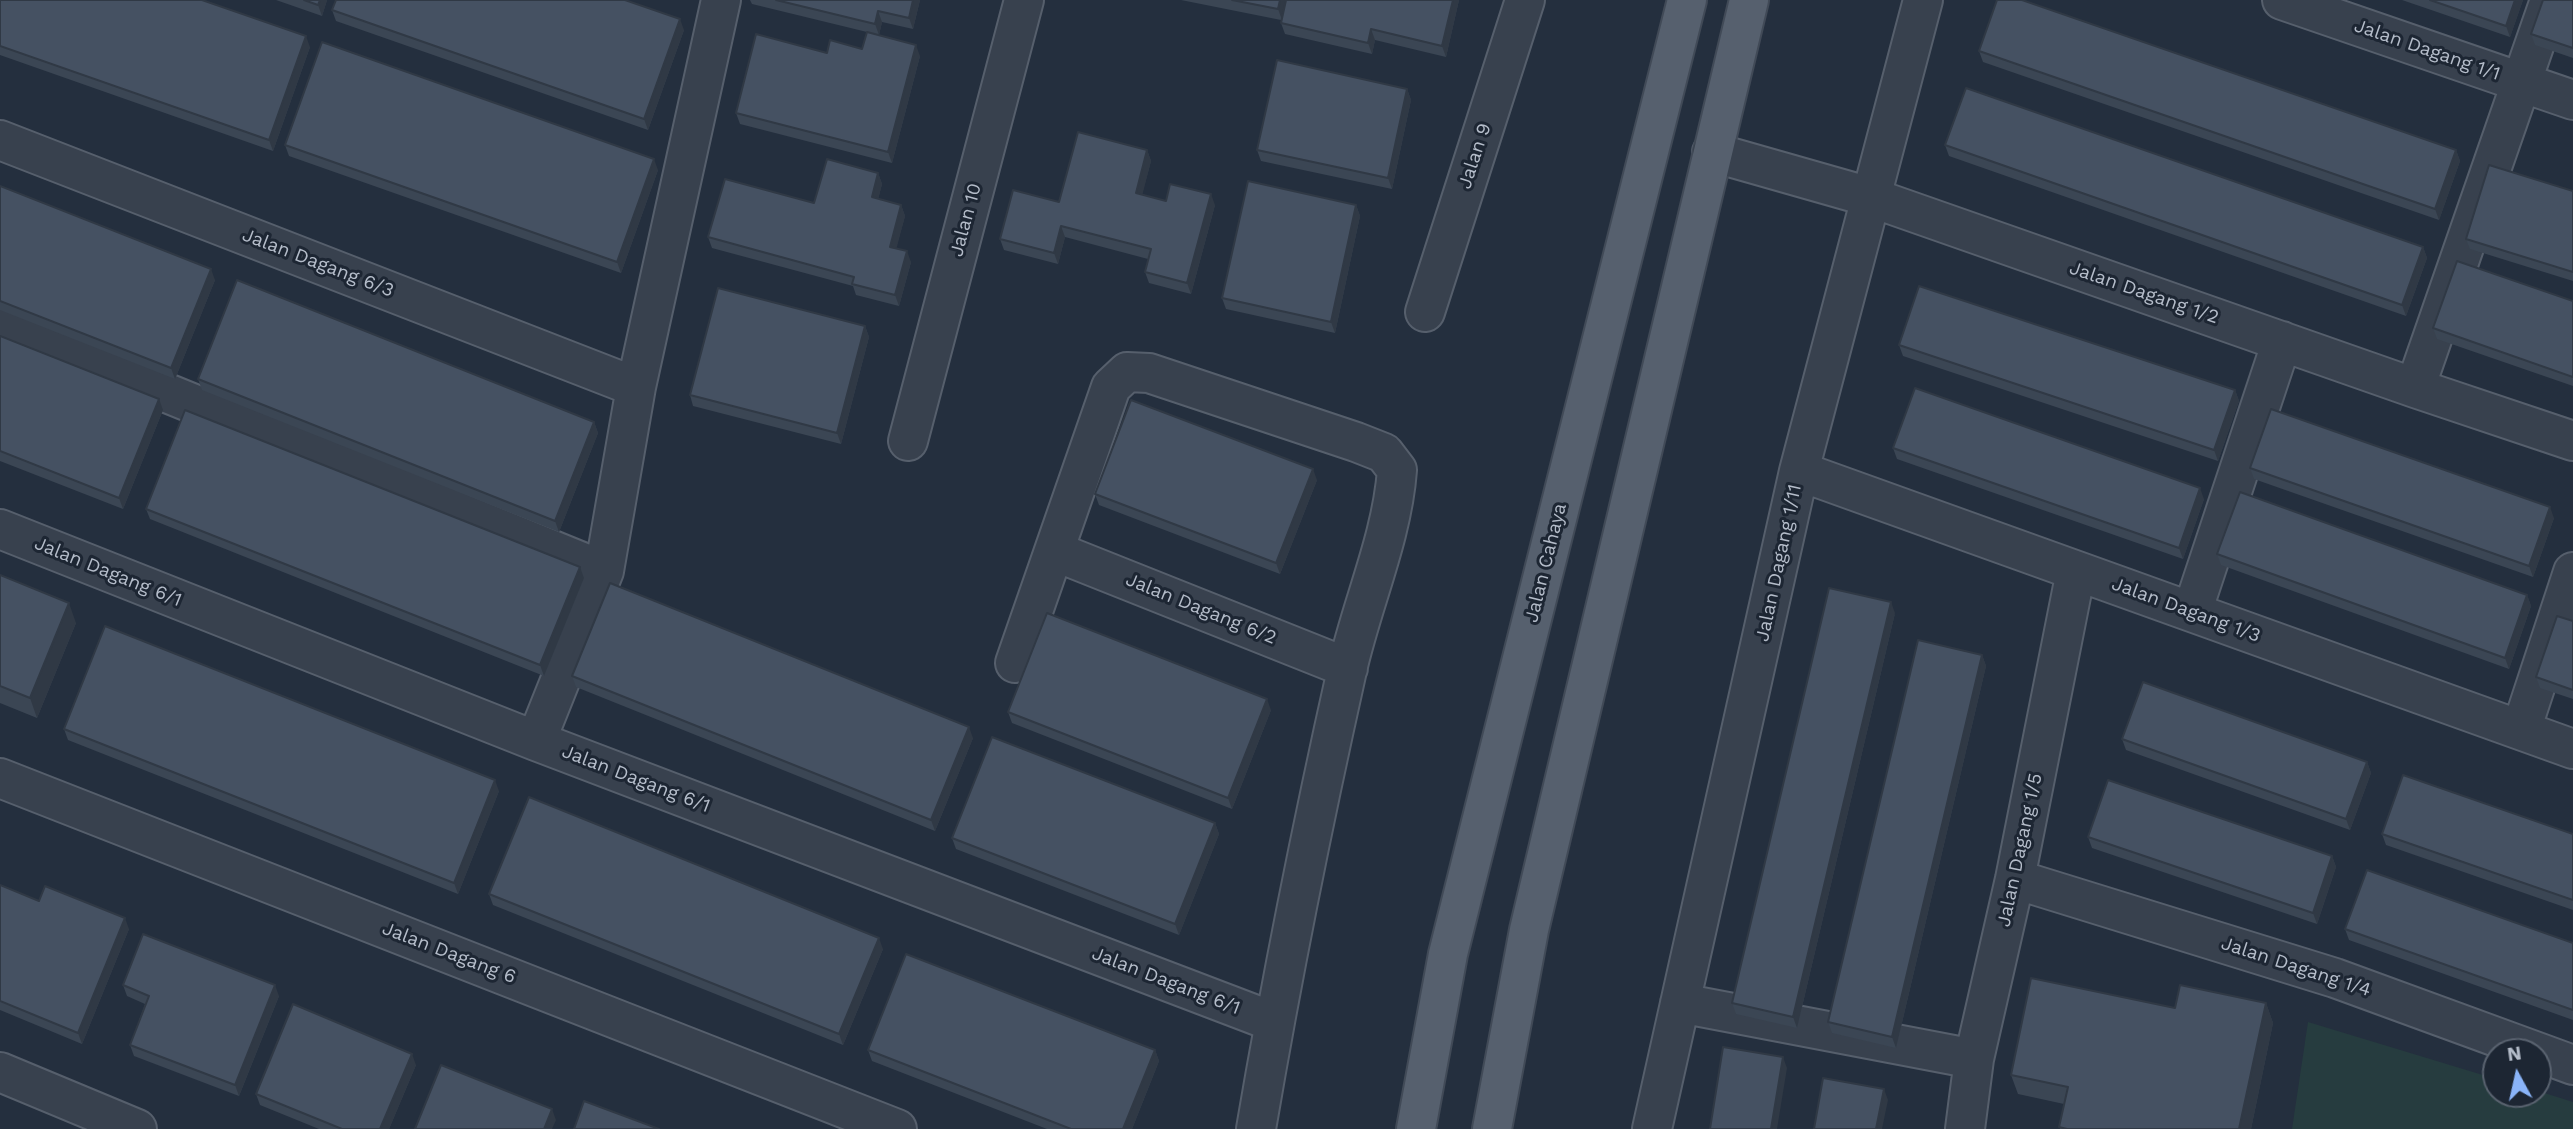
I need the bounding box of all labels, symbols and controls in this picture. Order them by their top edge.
street label: Jalan Dagang 1/1 [2351,14,2503,86]
street label: Jalan 9 [1454,120,1496,192]
street label: Jalan 10 [945,181,987,259]
street label: Jalan Dagang 6/3 [239,224,397,302]
street label: Jalan Dagang 1/2 [2066,257,2222,329]
street label: Jalan Dagang 1/11 [1751,482,1807,644]
street label: Jalan Cahaya [1520,501,1572,625]
street label: Jalan Dagang 6/1 [31,532,185,612]
street label: Jalan Dagang 6/2 [1122,568,1280,650]
street label: Jalan Dagang 1/3 [2109,573,2263,647]
street label: Jalan Dagang 6/1 [559,740,713,818]
street label: Jalan Dagang 1/5 [1993,771,2047,929]
street label: Jalan Dagang 6 [379,917,519,989]
street label: Jalan Dagang 1/4 [2218,932,2374,1002]
street label: Jalan Dagang 6/1 [1089,942,1243,1020]
north arrow [2482,1038,2552,1108]
text: N [2506,1041,2523,1066]

